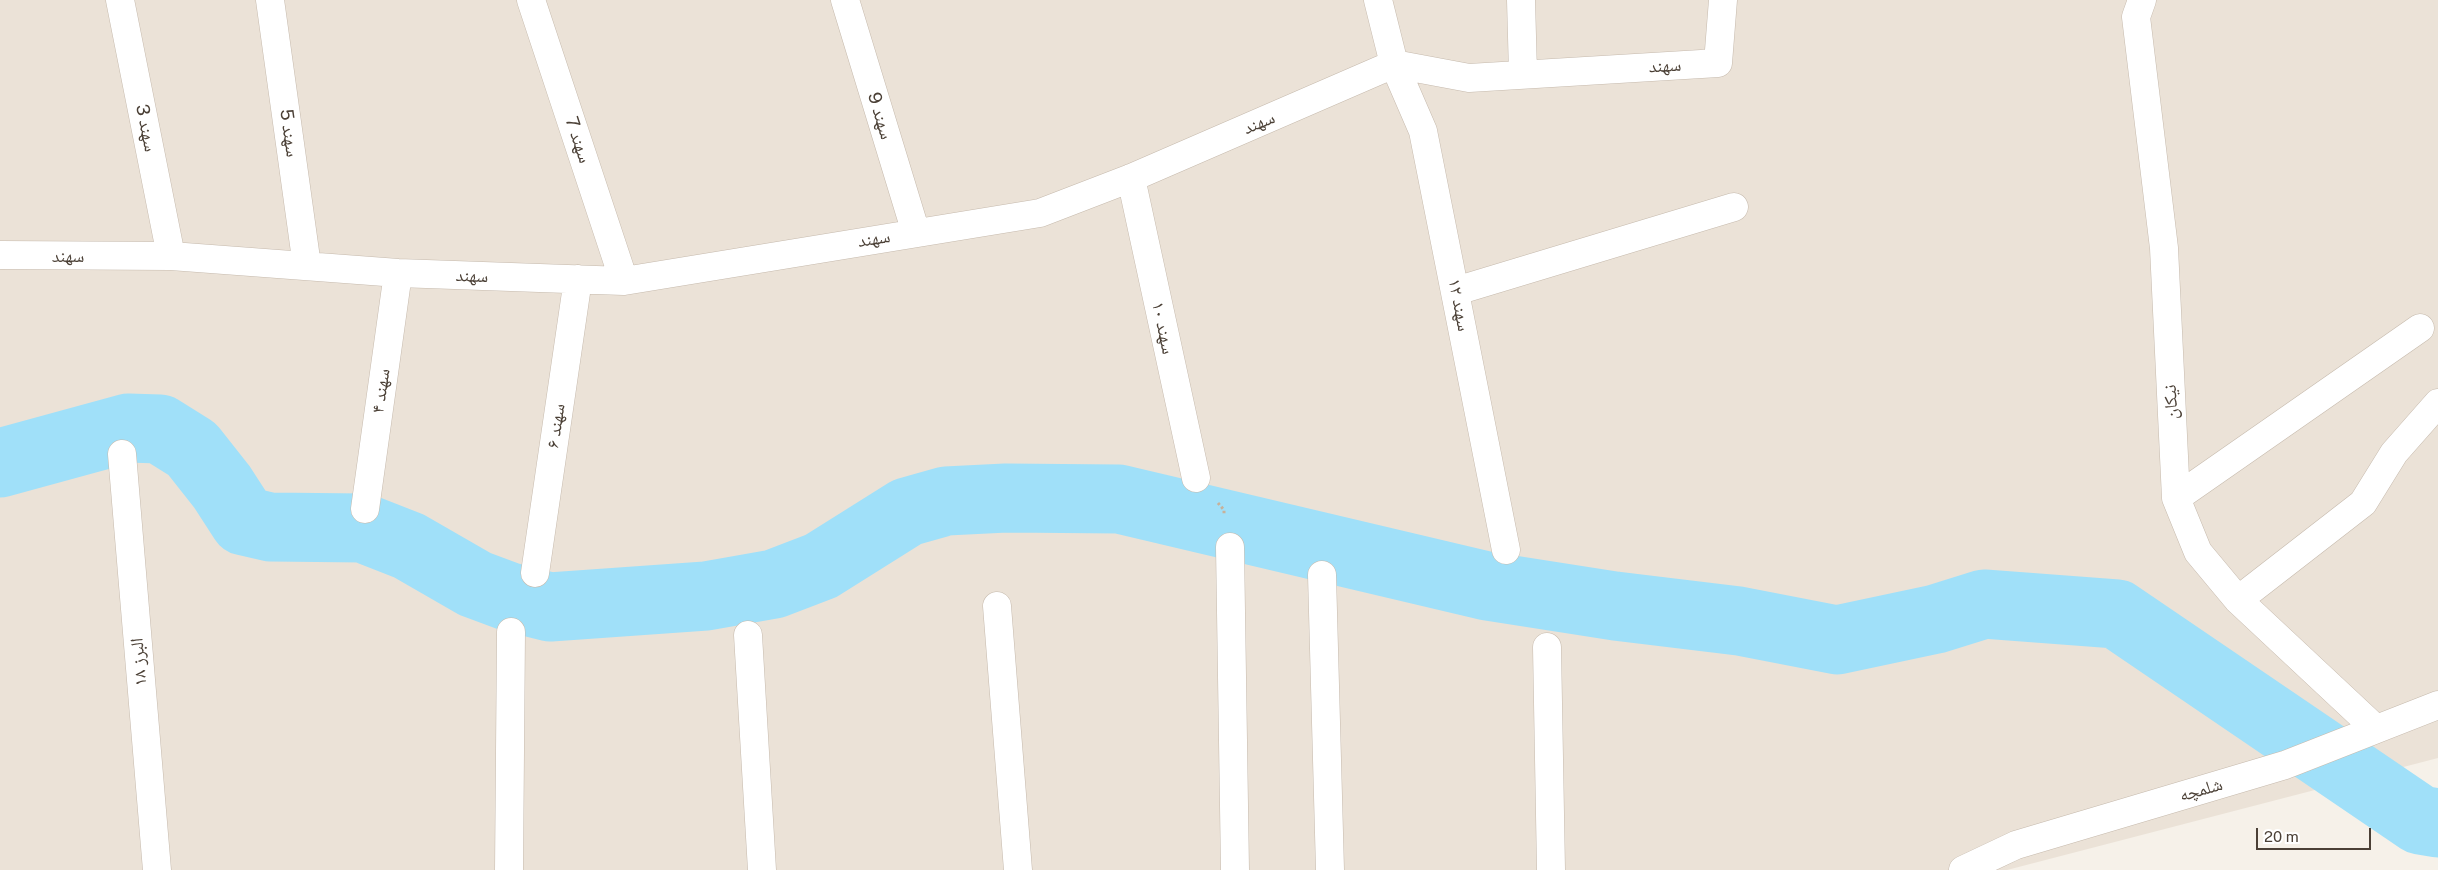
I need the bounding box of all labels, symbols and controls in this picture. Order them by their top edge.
street label: سهند [1648,54,1682,78]
street label: سهند 9 [863,90,897,142]
street label: سهند 3 [131,102,161,154]
street label: سهند [1240,107,1278,139]
street label: سهند 5 [275,108,303,158]
street label: سهند 7 [560,114,596,166]
street label: سهند [856,226,892,252]
street label: سهند [52,245,84,267]
street label: سهند [455,265,489,287]
street label: سهند ۱۲ [1443,277,1475,333]
street label: سهند ۱۰ [1147,300,1179,356]
street label: سهند ۴ [367,367,395,415]
street label: نیکان [2159,384,2183,420]
street label: سهند ۶ [542,402,570,450]
street label: البرز ۱۸ [126,637,152,687]
street label: شلمچه [2177,774,2225,806]
scale bar [2258,818,2373,850]
text: 20 m [2264,828,2299,845]

